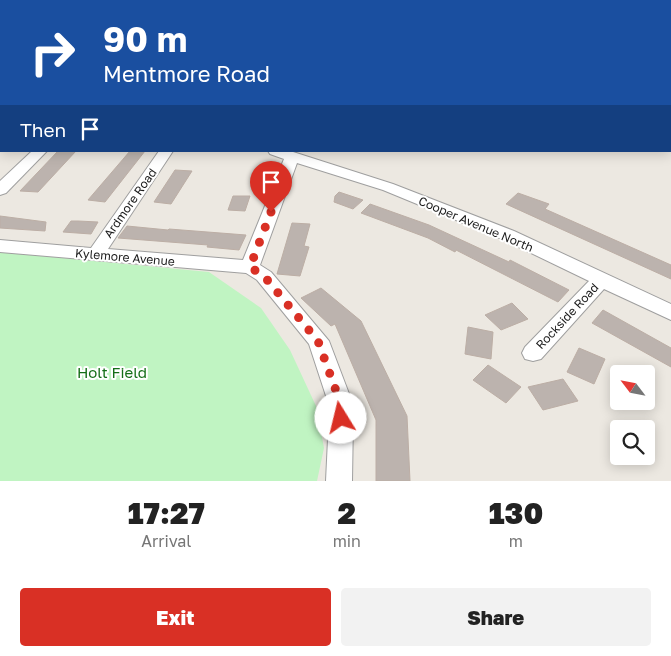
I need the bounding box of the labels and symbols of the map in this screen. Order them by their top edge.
pin [250,161,292,212]
street label: Ardmore Road [100,165,160,241]
street label: Cooper Avenue North [416,193,536,255]
street label: Kylemore Avenue [75,245,175,269]
street label: Rockside Road [533,280,601,352]
park label: Holt Field [77,363,147,381]
north arrow [610,365,655,410]
position arrow [314,391,366,443]

